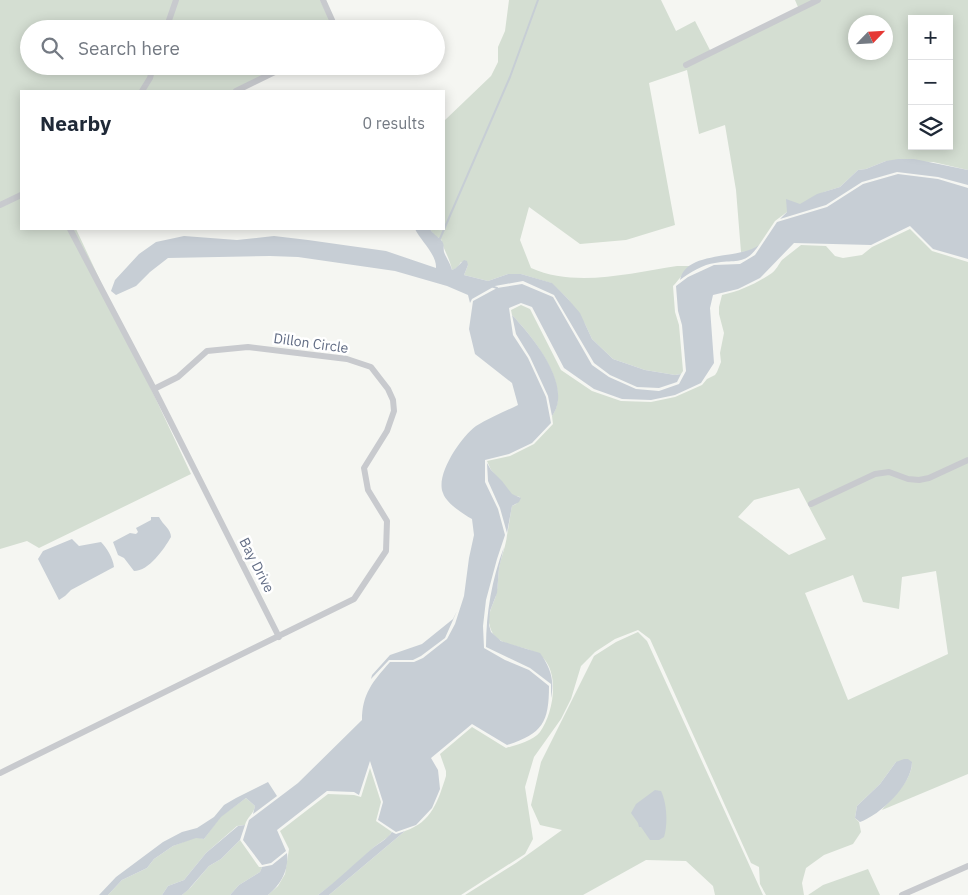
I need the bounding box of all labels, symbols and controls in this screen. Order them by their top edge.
north arrow [848,15,893,60]
map controls [908,15,953,150]
button: + [908,15,953,60]
search box [20,20,445,75]
icon: search [38,34,66,62]
text: Search here [78,36,180,60]
button: − [908,60,953,105]
button: layers [908,105,953,150]
text: Nearby [40,109,111,137]
text: 0 results [362,113,425,133]
street label: Dillon Circle [272,329,350,357]
street label: Bay Drive [236,534,279,596]

